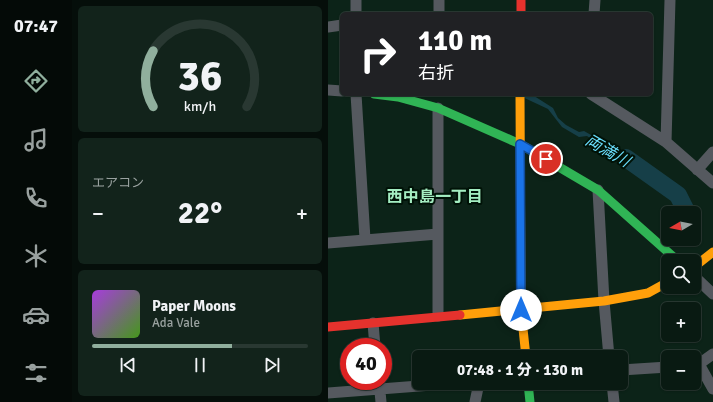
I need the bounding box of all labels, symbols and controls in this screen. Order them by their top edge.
text: 07:47 [14,15,58,37]
text: 110 m [418,24,492,58]
icon: right [352,28,404,80]
text: 36 [178,51,222,102]
text: 右折 [418,62,454,84]
icon: directions [22,67,50,95]
text: km/h [184,98,216,115]
icon: music [22,126,50,154]
water label: 両満川 [582,130,635,173]
pin [529,142,563,176]
icon: arrive [535,148,557,170]
text: エアコン [92,175,144,191]
icon: phone [22,184,50,212]
district label: 西中島一丁目 [387,187,483,207]
text: 22° [178,195,222,232]
text: − [92,200,104,227]
text: + [296,200,308,227]
north arrow [661,206,701,246]
map controls [661,206,701,390]
icon: climate [22,242,50,270]
button: search [661,254,701,294]
position arrow [500,289,542,331]
text: Paper Moons [152,297,236,315]
icon: car [22,301,50,329]
button: + [661,302,701,342]
text: Ada Vale [152,315,200,331]
speed limit sign: 40 [340,338,392,390]
button: − [661,350,701,390]
icon: previous [117,354,139,376]
icon: pause [189,354,211,376]
icon: next [261,354,283,376]
icon: filters [22,359,50,387]
text: 07:48 · 1 分 · 130 m [457,361,583,379]

